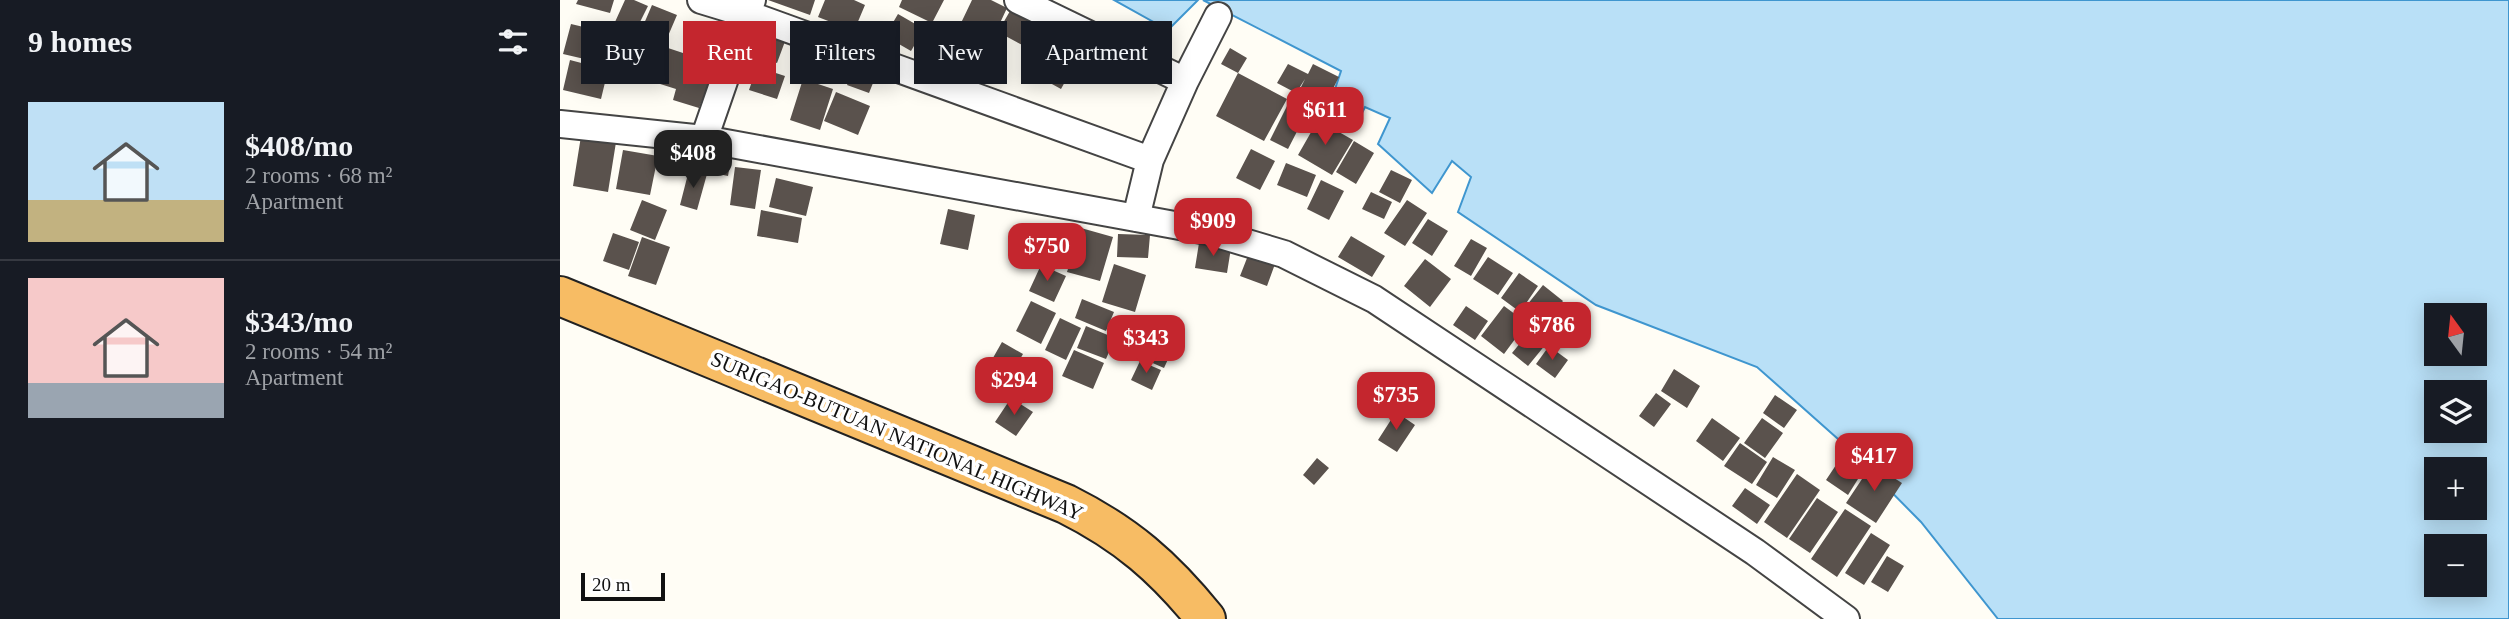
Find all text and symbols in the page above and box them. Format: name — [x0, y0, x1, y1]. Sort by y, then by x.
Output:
chip: Buy — [581, 21, 669, 84]
chip: Rent — [683, 21, 776, 84]
chip: Filters — [790, 21, 900, 84]
chip: New — [914, 21, 1007, 84]
chip: Apartment — [1021, 21, 1172, 84]
icon: filters — [494, 23, 532, 61]
text: 9 homes — [28, 25, 132, 58]
pin: $611 — [1284, 88, 1366, 147]
text: $611 — [1303, 97, 1347, 122]
text: $408/mo — [245, 129, 353, 162]
icon: home — [84, 130, 168, 214]
pin: $408 — [652, 130, 734, 190]
text: $408 — [670, 140, 716, 165]
text: 2 rooms · 68 m² — [245, 163, 392, 188]
text: Apartment — [245, 189, 343, 214]
pin: $909 — [1172, 198, 1254, 258]
text: $909 — [1190, 208, 1236, 233]
pin: $750 — [1006, 224, 1088, 283]
text: $750 — [1024, 233, 1070, 258]
pin: $786 — [1511, 302, 1593, 362]
north arrow — [2424, 303, 2487, 366]
map controls — [2424, 303, 2487, 597]
text: $343/mo — [245, 305, 353, 338]
icon: home — [84, 306, 168, 390]
text: $786 — [1529, 312, 1575, 337]
pin: $343 — [1105, 316, 1187, 375]
text: $343 — [1123, 325, 1169, 350]
text: 2 rooms · 54 m² — [245, 339, 392, 364]
street label: SURIGAO-BUTUAN NATIONAL HIGHWAY — [707, 346, 1087, 526]
pin: $294 — [973, 358, 1055, 417]
text: Apartment — [245, 365, 343, 390]
text: $294 — [991, 367, 1037, 392]
pin: $735 — [1355, 372, 1437, 432]
button: layers — [2424, 380, 2487, 443]
text: $735 — [1373, 382, 1419, 407]
pin: $417 — [1833, 434, 1915, 493]
text: $417 — [1851, 443, 1897, 468]
button: + — [2424, 457, 2487, 520]
button: − — [2424, 534, 2487, 597]
scale bar — [581, 570, 665, 602]
text: 20 m — [592, 574, 631, 595]

